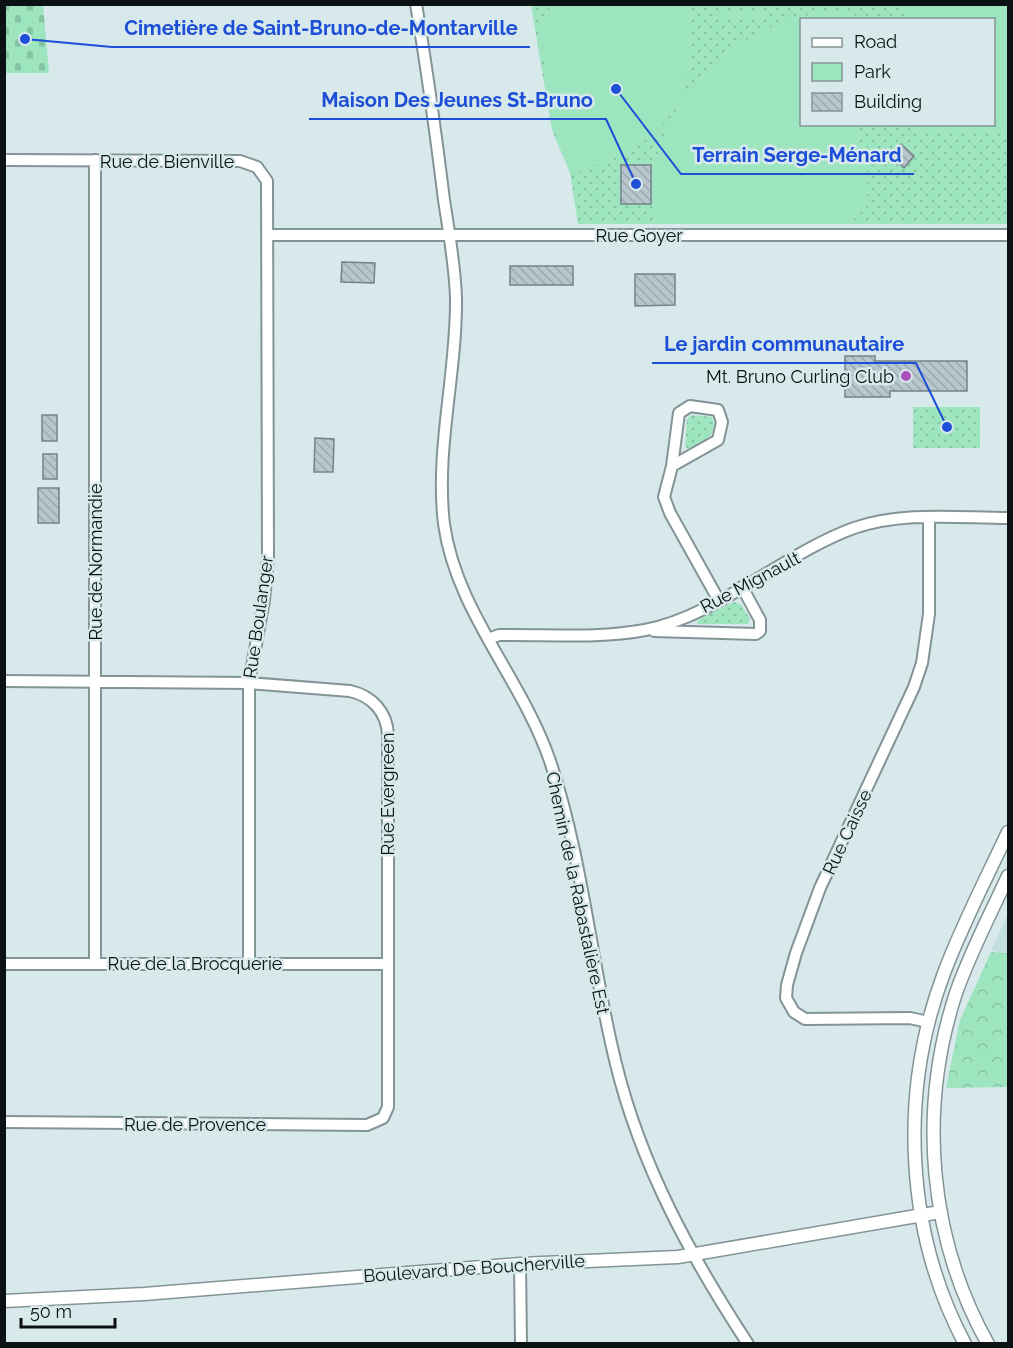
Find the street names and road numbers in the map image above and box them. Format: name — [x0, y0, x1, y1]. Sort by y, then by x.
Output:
street label: Rue de Bienville — [100, 151, 235, 172]
street label: Rue Goyer — [595, 225, 683, 246]
street label: Rue de Normandie — [85, 483, 106, 641]
street label: Rue Mignault — [696, 547, 804, 617]
street label: Rue Boulanger — [239, 553, 277, 680]
street label: Rue Evergreen — [377, 733, 398, 855]
street label: Chemin de la Rabastalière Est — [542, 770, 614, 1016]
street label: Rue Caisse — [818, 786, 876, 878]
street label: Rue de la Brocquerie — [108, 953, 283, 974]
street label: Rue de Provence — [124, 1114, 266, 1135]
street label: Boulevard De Boucherville — [362, 1250, 586, 1286]

